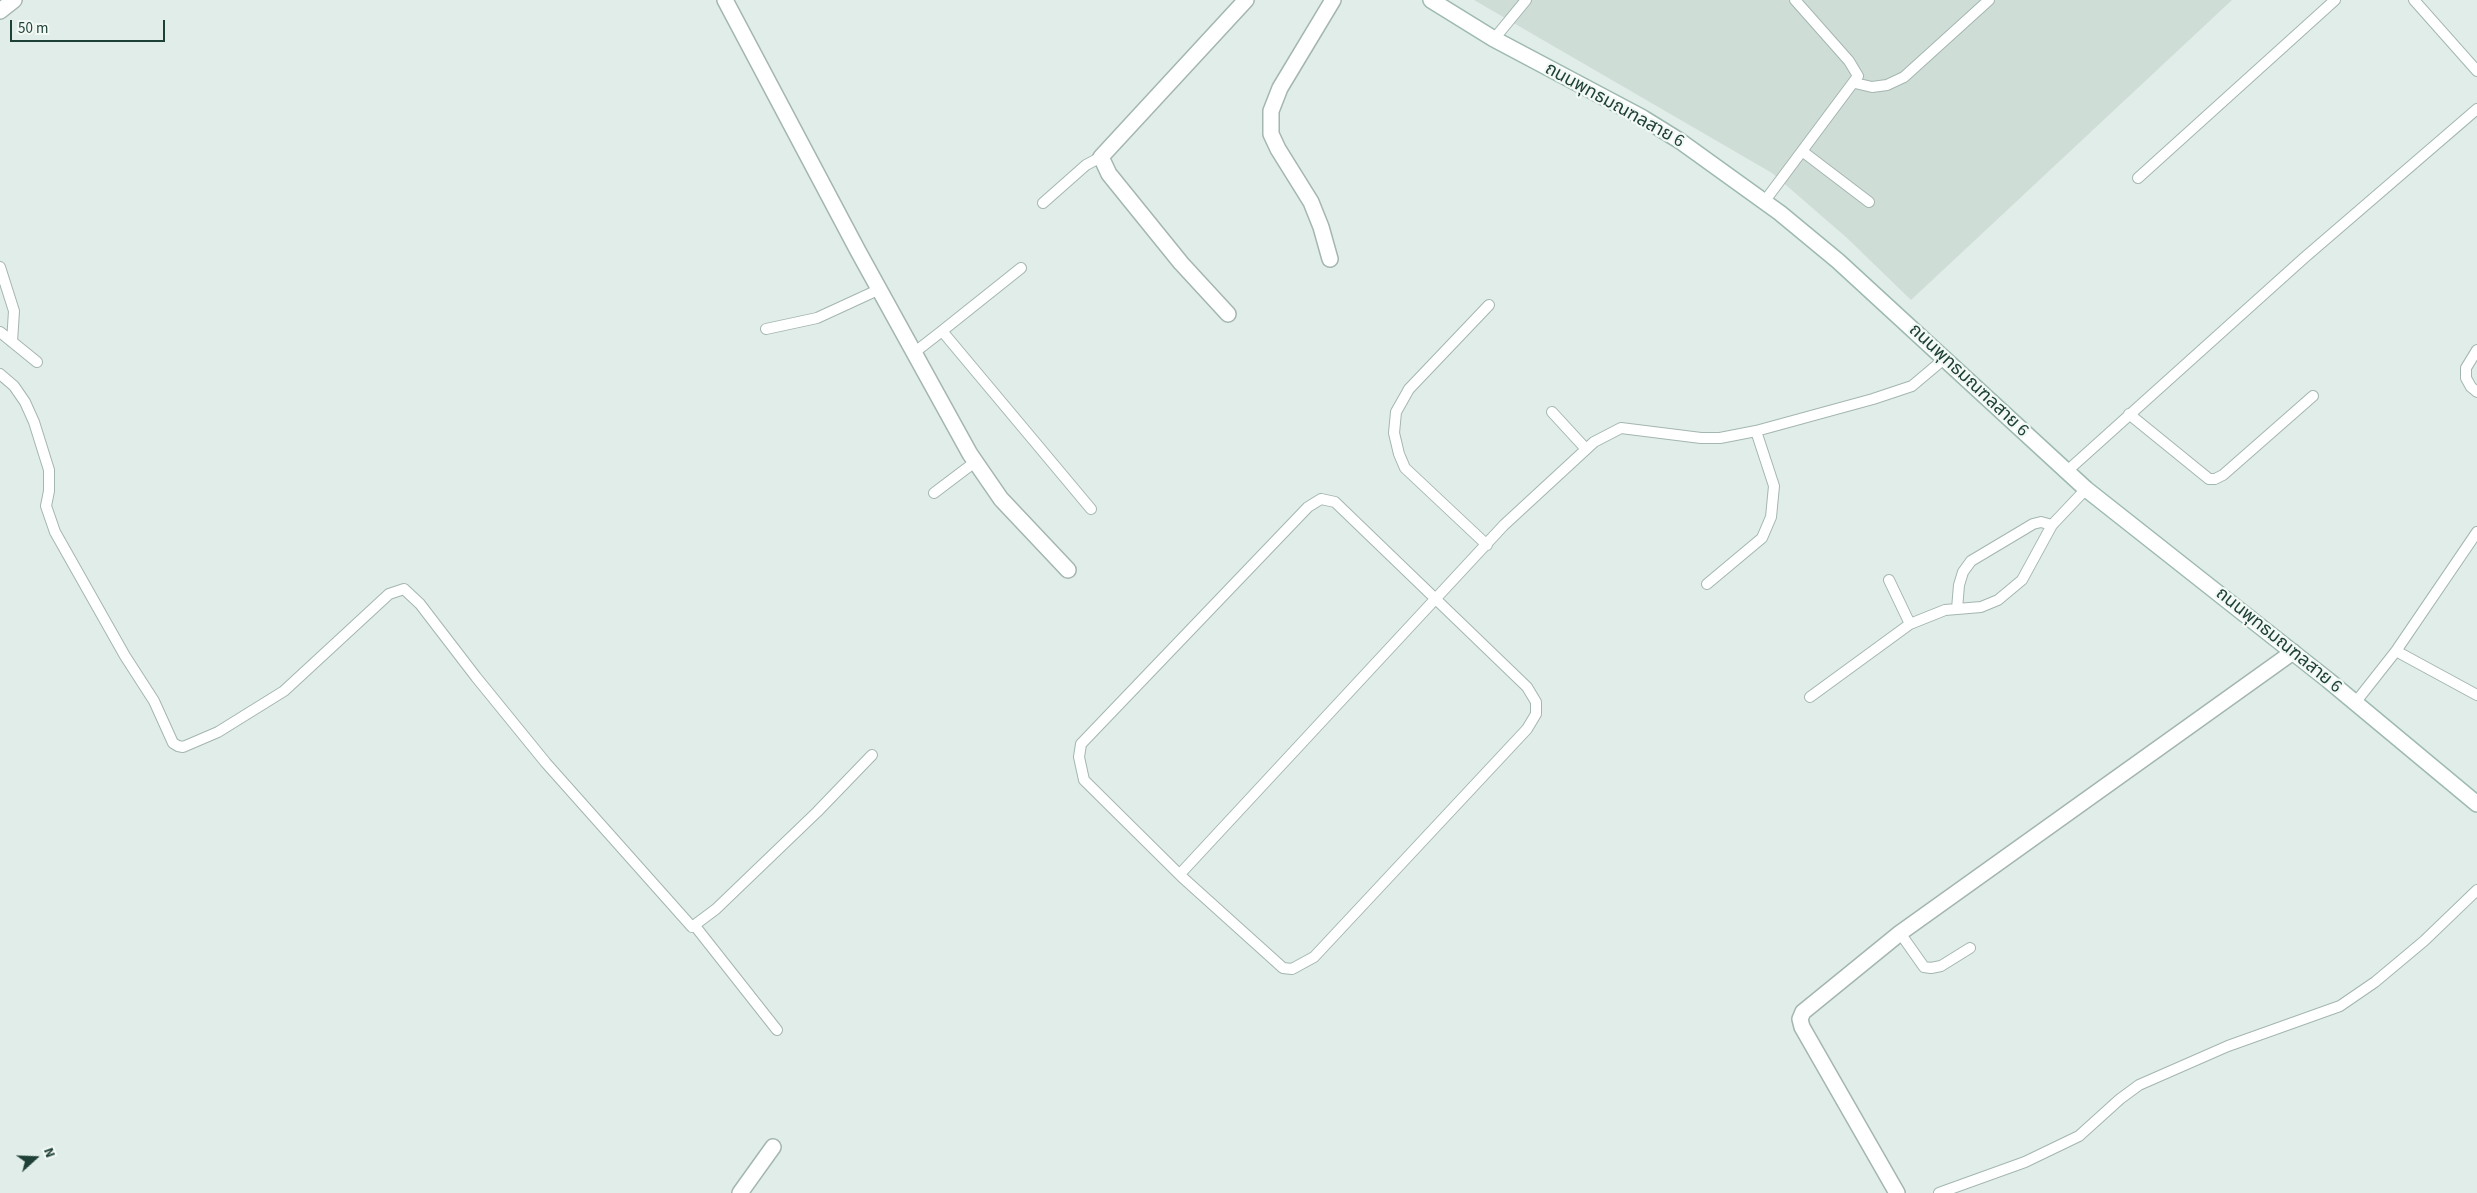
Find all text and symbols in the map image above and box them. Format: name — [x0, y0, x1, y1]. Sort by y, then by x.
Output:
scale bar — [12, 10, 168, 42]
text: 50 m — [18, 18, 48, 39]
street label: ถนนพุทธมณฑลสาย 6 — [1541, 59, 1687, 153]
street label: ถนนพุทธมณฑลสาย 6 — [1904, 320, 2032, 442]
street label: ถนนพุทธมณฑลสาย 6 — [2211, 584, 2345, 698]
north arrow — [10, 1133, 60, 1183]
text: N — [38, 1145, 60, 1161]

